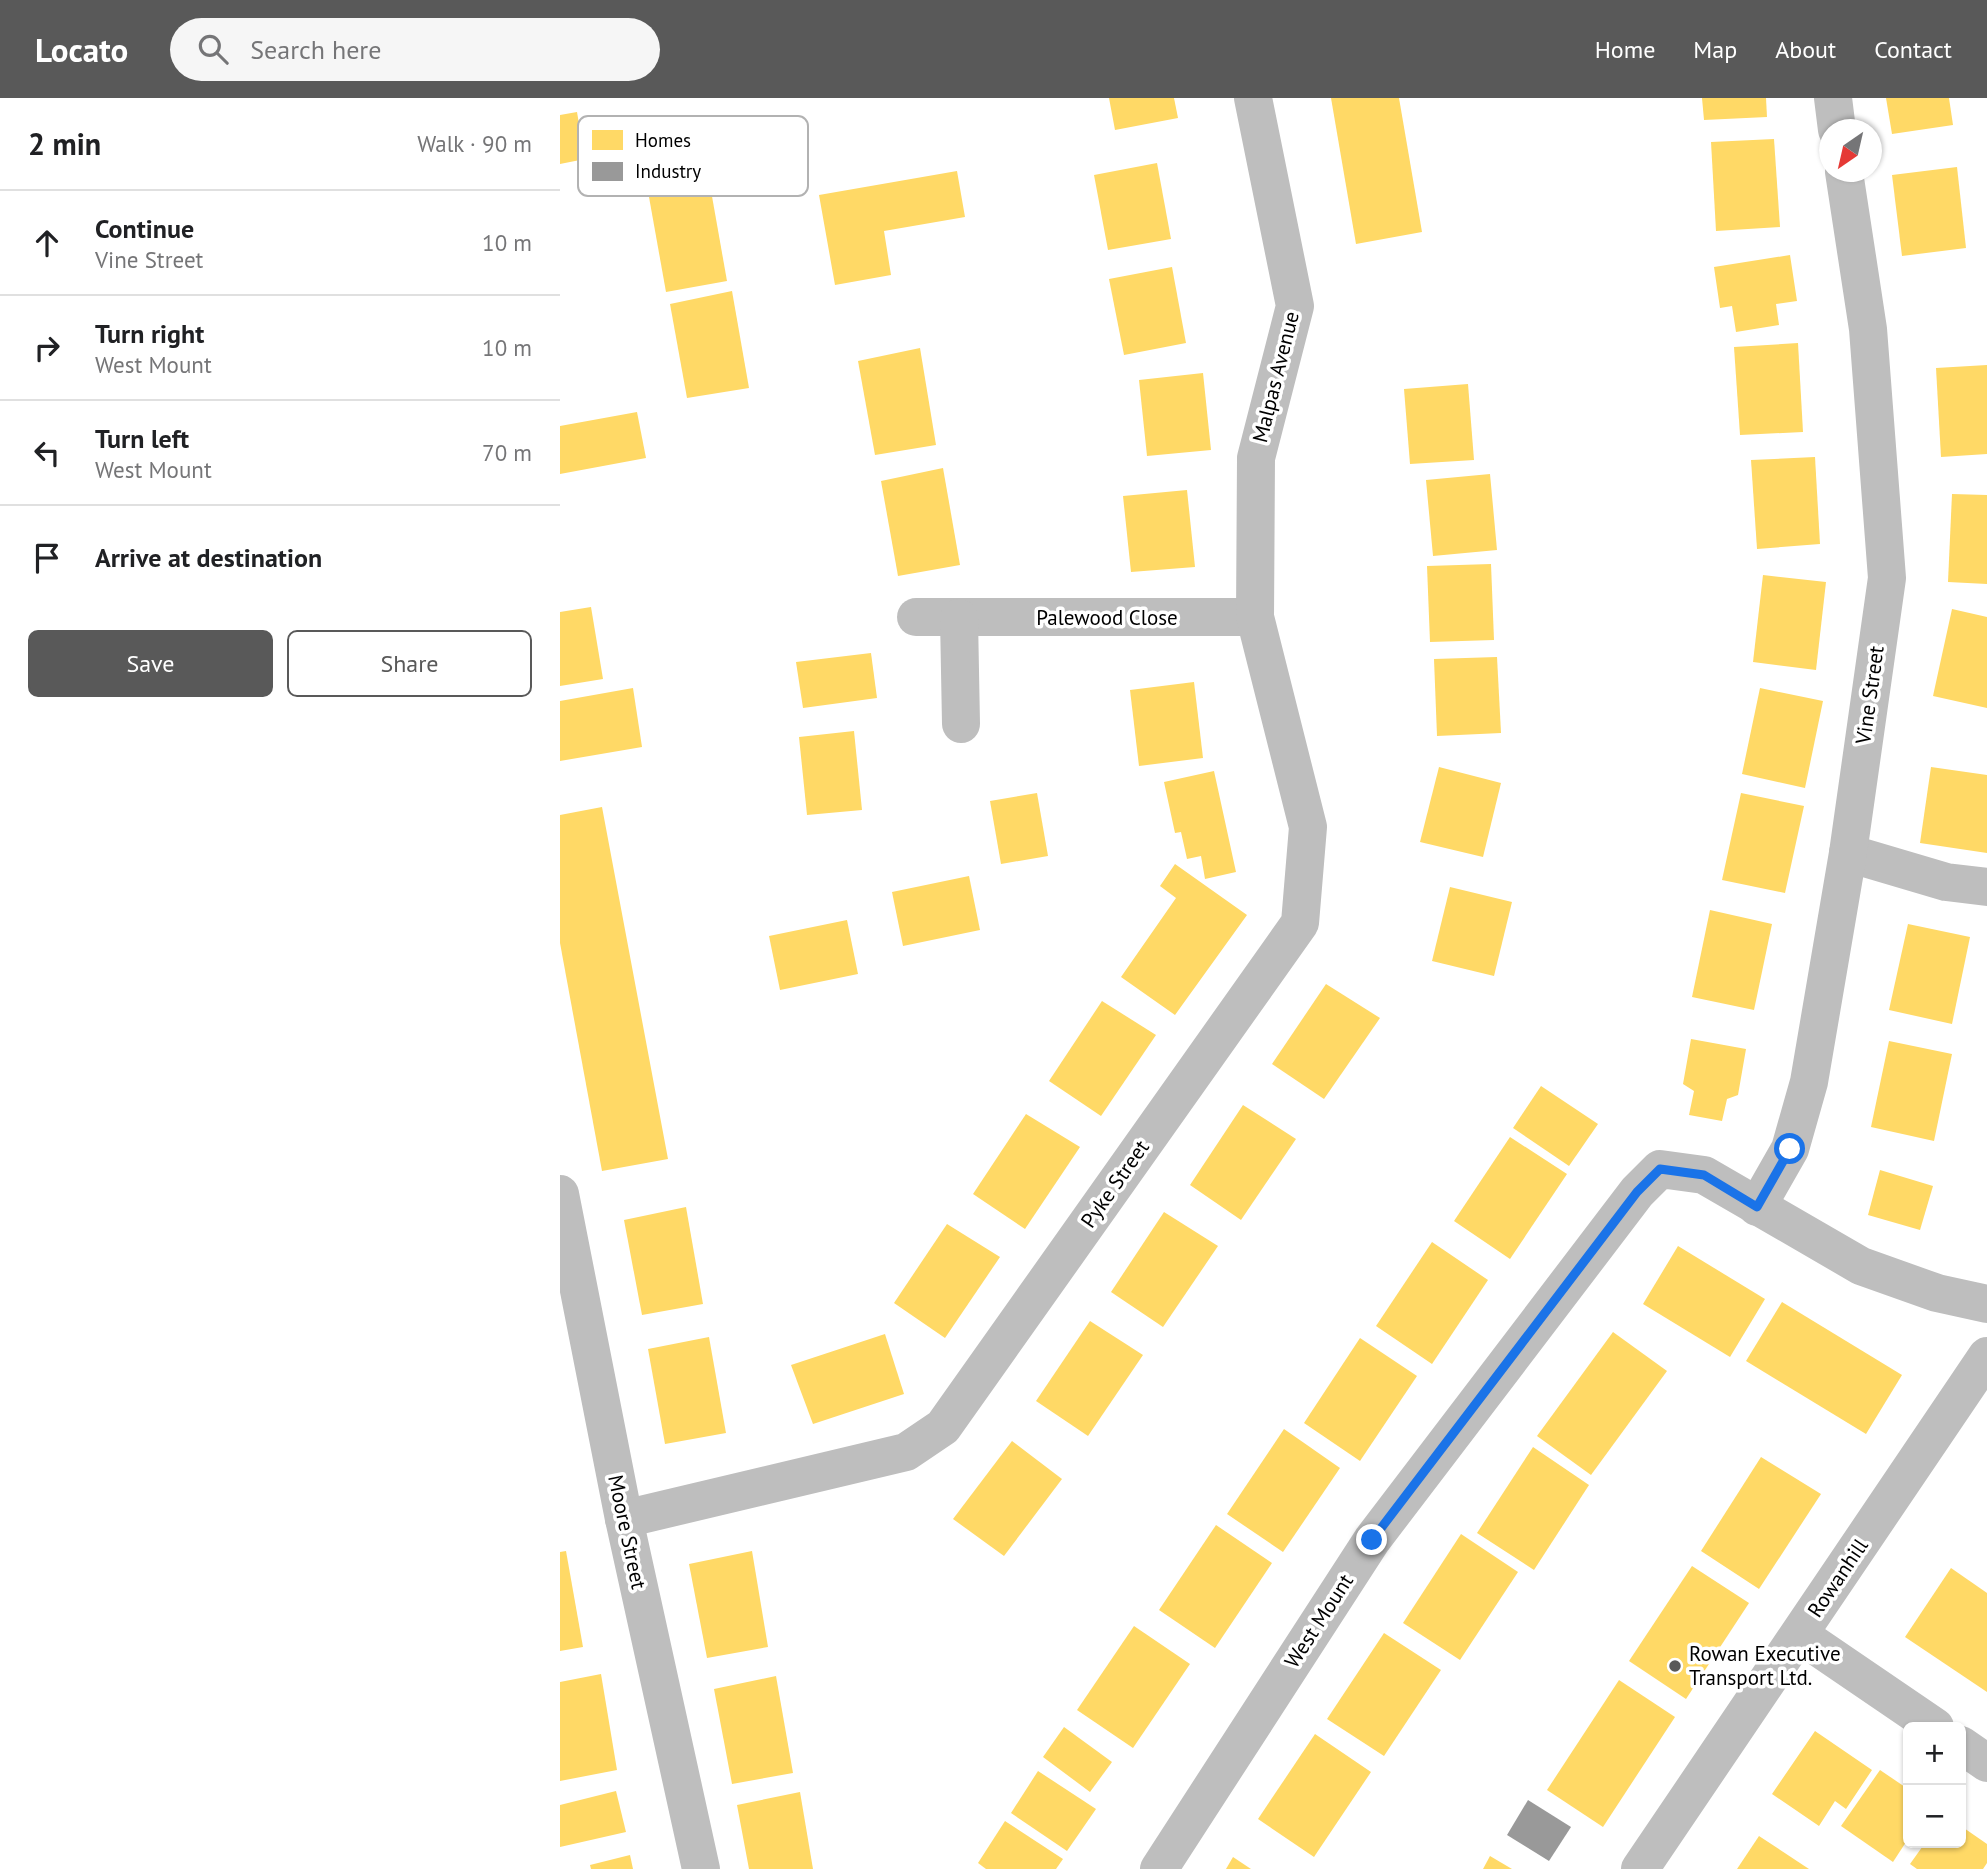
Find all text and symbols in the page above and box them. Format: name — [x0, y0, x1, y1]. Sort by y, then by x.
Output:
search box — [170, 18, 660, 81]
text: Locato — [35, 28, 128, 71]
icon: search — [194, 30, 232, 68]
text: Search here — [250, 33, 381, 66]
text: Home — [1595, 34, 1655, 65]
text: Map — [1693, 34, 1737, 65]
text: About — [1775, 34, 1836, 65]
text: Contact — [1874, 34, 1952, 65]
legend — [578, 116, 808, 196]
north arrow — [1819, 119, 1882, 182]
text: 2 min — [28, 124, 101, 163]
text: Homes — [635, 128, 691, 152]
text: Walk · 90 m — [417, 129, 532, 158]
text: Industry — [635, 159, 701, 183]
text: Continue — [95, 212, 194, 245]
icon: ahead — [28, 224, 66, 262]
text: 10 m — [482, 228, 532, 257]
text: Vine Street — [95, 245, 203, 274]
street label: Malpas Avenue — [1246, 308, 1305, 445]
text: Turn right — [95, 317, 204, 350]
icon: right — [28, 329, 66, 367]
text: 10 m — [482, 333, 532, 362]
text: West Mount — [95, 350, 212, 379]
text: Turn left — [95, 422, 189, 455]
icon: left — [28, 434, 66, 472]
text: 70 m — [482, 438, 532, 467]
text: West Mount — [95, 455, 212, 484]
icon: arrive — [28, 539, 66, 577]
text: Arrive at destination — [95, 541, 322, 574]
street label: Palewood Close — [1036, 604, 1178, 631]
button: Save — [28, 630, 273, 697]
button: Share — [287, 630, 532, 697]
street label: Vine Street — [1849, 644, 1890, 747]
route start — [1774, 1133, 1805, 1164]
street label: Pyke Street — [1074, 1135, 1155, 1233]
street label: Moore Street — [602, 1472, 653, 1592]
route end — [1356, 1524, 1387, 1555]
street label: Rowanhill — [1801, 1533, 1874, 1622]
street label: West Mount — [1278, 1569, 1359, 1673]
place label: Rowan Executive Transport Ltd. — [1689, 1640, 1841, 1691]
marker: Rowan Executive Transport Ltd. — [1667, 1658, 1683, 1674]
map controls — [1903, 1722, 1966, 1848]
button: + — [1903, 1722, 1966, 1785]
button: − — [1903, 1785, 1966, 1848]

